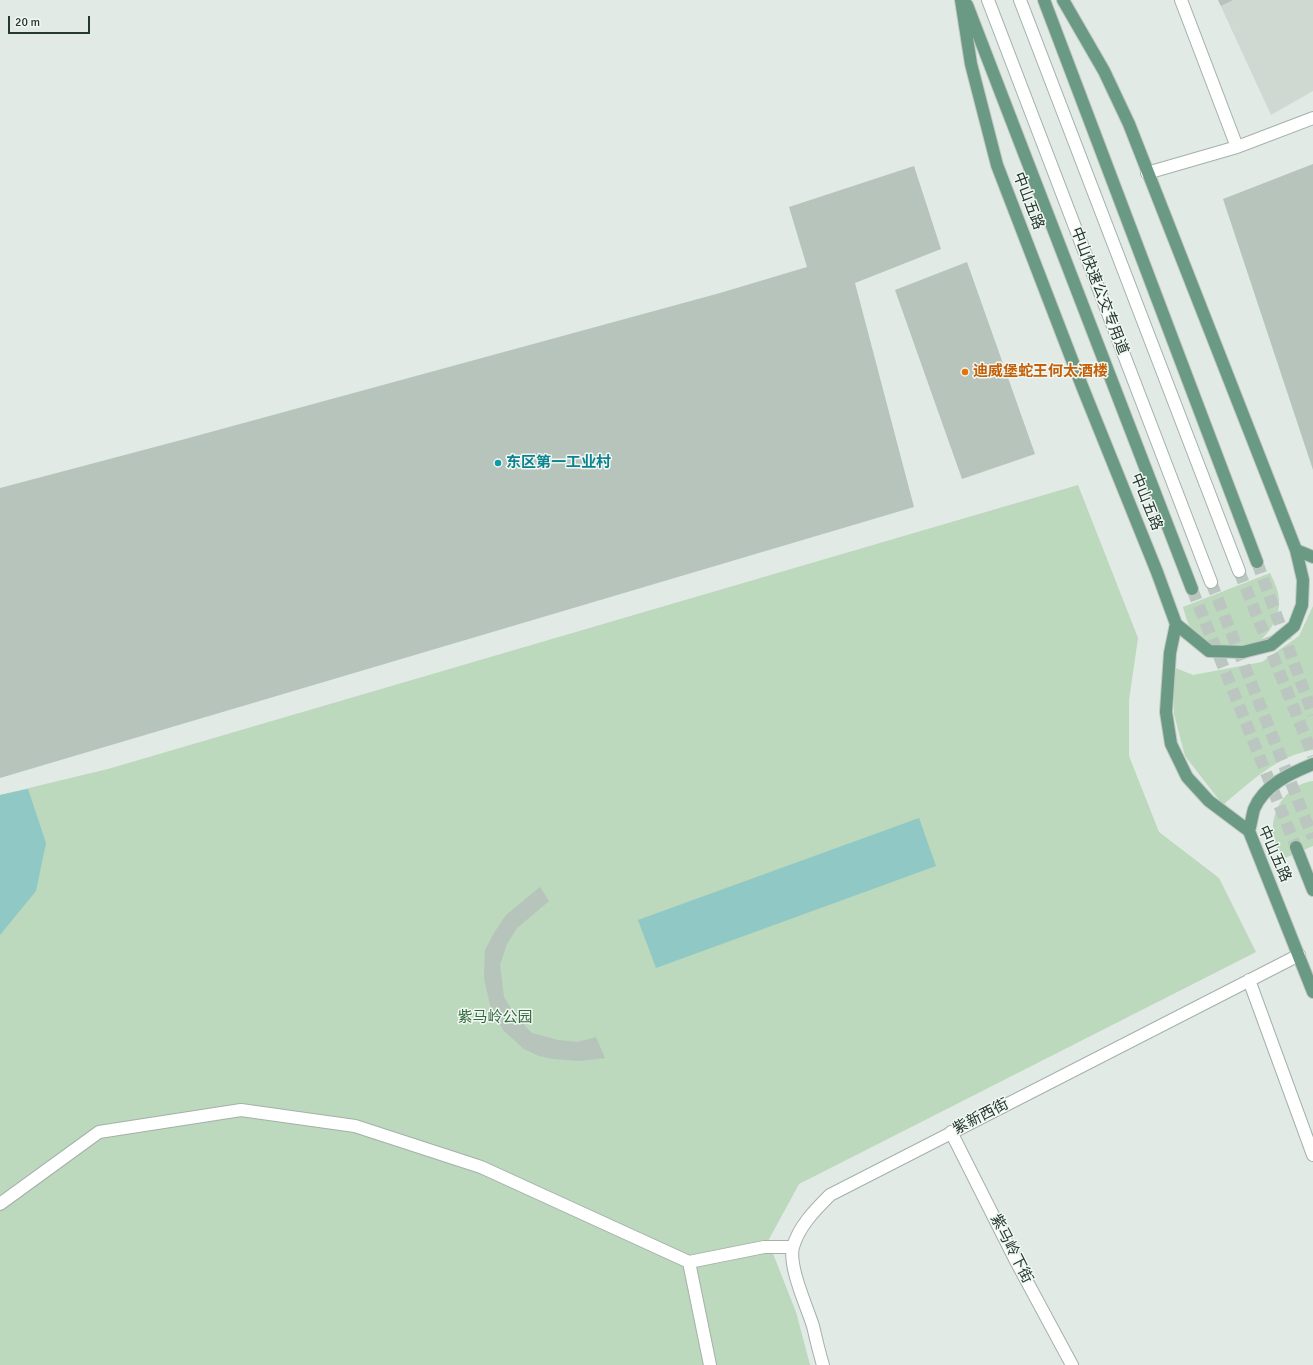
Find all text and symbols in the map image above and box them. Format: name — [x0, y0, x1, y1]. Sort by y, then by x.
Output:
scale bar — [10, 8, 92, 34]
text: 20 m — [15, 15, 40, 30]
street label: 中山五路 — [1009, 170, 1047, 232]
street label: 中山快速公交专用道 — [1066, 225, 1132, 357]
place label: 迪威堡蛇王何太酒楼 — [973, 363, 1108, 381]
marker: 迪威堡蛇王何太酒楼 — [960, 367, 970, 377]
place label: 东区第一工业村 — [506, 454, 611, 472]
marker: 东区第一工业村 — [493, 458, 503, 468]
street label: 中山五路 — [1126, 471, 1166, 533]
street label: 中山五路 — [1254, 823, 1294, 885]
park label: 紫马岭公园 — [458, 1009, 532, 1027]
street label: 紫新西街 — [950, 1095, 1012, 1139]
street label: 紫马岭下街 — [986, 1212, 1036, 1286]

